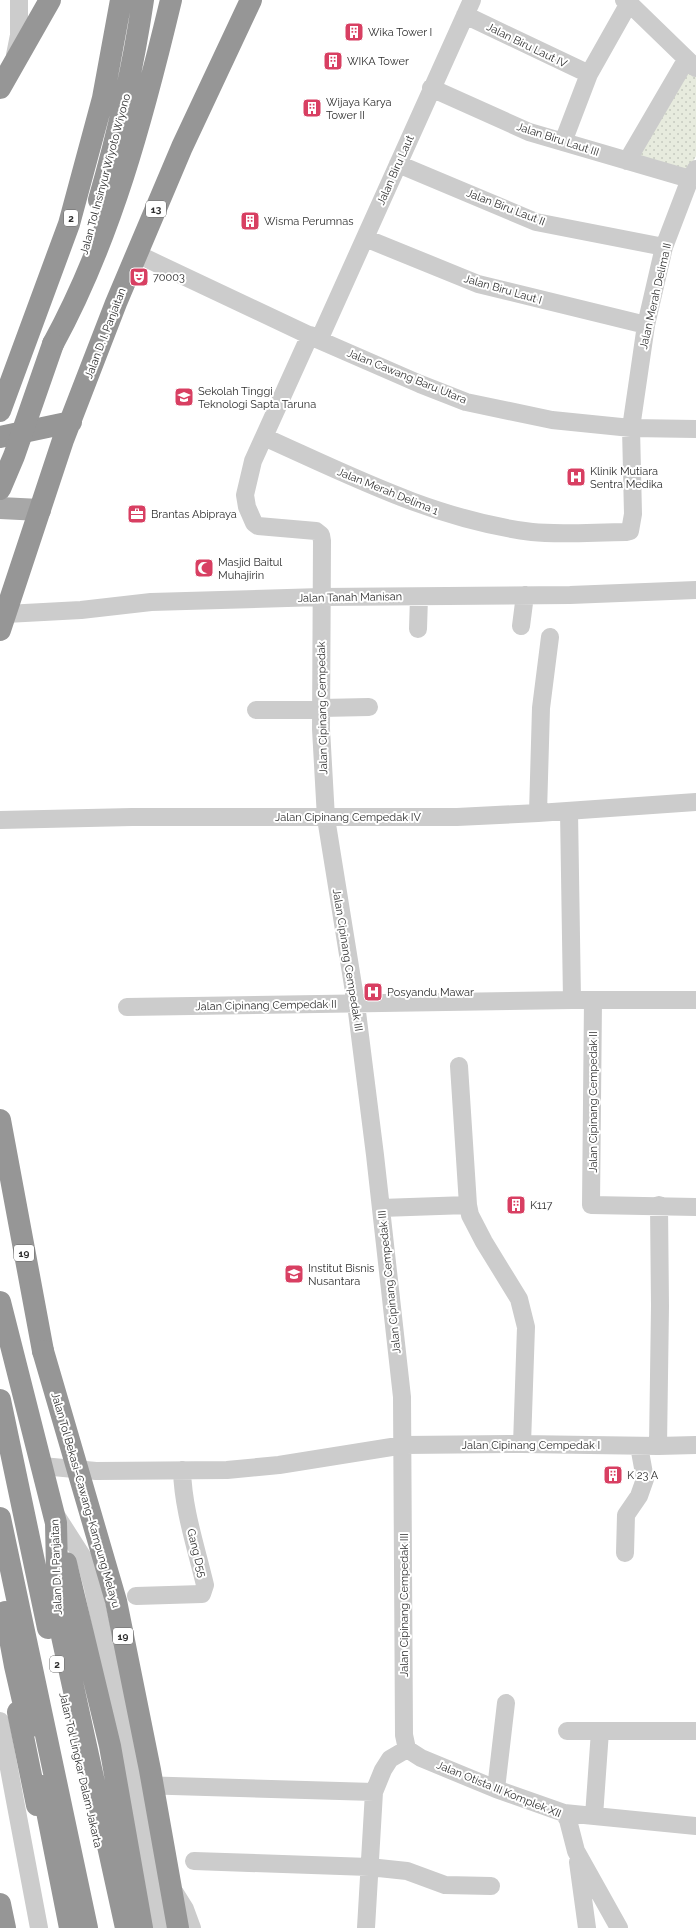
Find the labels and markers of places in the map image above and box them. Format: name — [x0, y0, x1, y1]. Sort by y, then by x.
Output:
building icon: Wika Tower I — [343, 21, 365, 43]
place label: Wika Tower I — [368, 26, 432, 39]
building icon: WIKA Tower — [322, 50, 344, 72]
place label: WIKA Tower — [347, 55, 409, 68]
place label: Wijaya Karya Tower II — [326, 96, 392, 122]
building icon: Wijaya Karya Tower II — [301, 97, 323, 119]
building icon: Wisma Perumnas — [239, 210, 261, 232]
place label: Wisma Perumnas — [264, 215, 354, 228]
theatre icon: 70003 — [128, 266, 150, 288]
place label: 70003 — [153, 271, 185, 284]
place label: Sekolah Tinggi Teknologi Sapta Taruna — [198, 385, 316, 411]
school or university icon: Sekolah Tinggi Teknologi Sapta Taruna — [173, 386, 195, 408]
place label: Klinik Mutiara Sentra Medika — [590, 465, 663, 491]
hospital icon: Klinik Mutiara Sentra Medika — [565, 466, 587, 488]
office icon: Brantas Abipraya — [126, 503, 148, 525]
place label: Brantas Abipraya — [151, 508, 237, 521]
place label: Masjid Baitul Muhajirin — [218, 556, 282, 582]
mosque icon: Masjid Baitul Muhajirin — [193, 557, 215, 579]
hospital icon: Posyandu Mawar — [362, 981, 384, 1003]
place label: Posyandu Mawar — [387, 986, 474, 999]
building icon: K117 — [505, 1194, 527, 1216]
place label: K117 — [530, 1199, 552, 1212]
place label: Institut Bisnis Nusantara — [308, 1262, 374, 1288]
school or university icon: Institut Bisnis Nusantara — [283, 1263, 305, 1285]
building icon: K 23 A — [602, 1464, 624, 1486]
place label: K 23 A — [627, 1469, 659, 1482]

